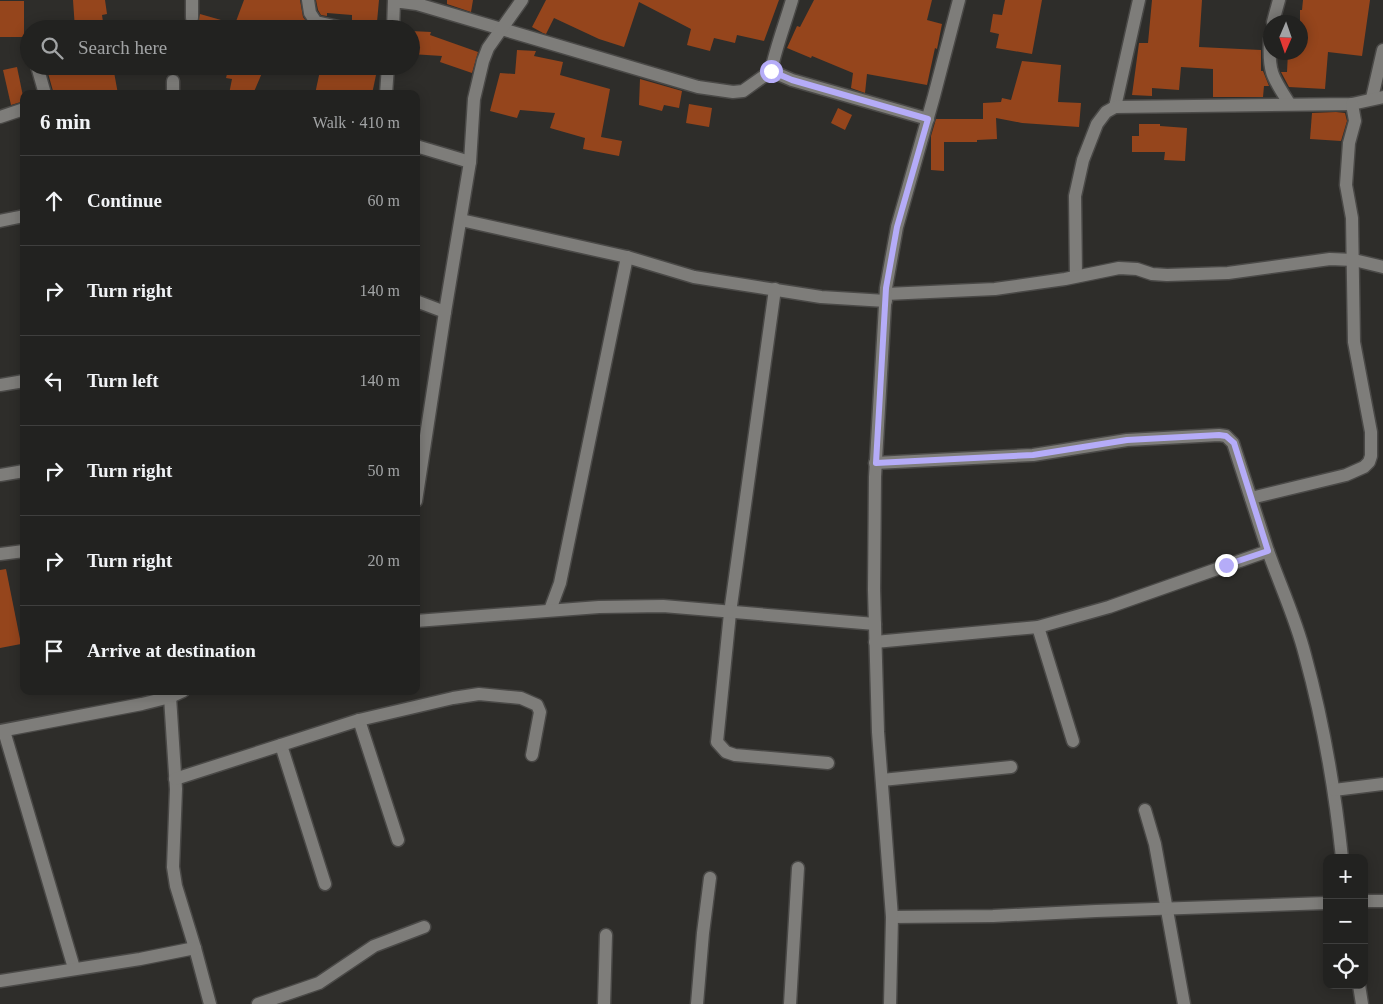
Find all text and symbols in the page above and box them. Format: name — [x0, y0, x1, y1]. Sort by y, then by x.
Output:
north arrow — [1263, 15, 1308, 60]
search box — [20, 20, 420, 75]
icon: search — [38, 34, 66, 62]
text: Search here — [78, 37, 167, 58]
route start — [760, 60, 783, 83]
text: 6 min — [40, 110, 91, 134]
text: Walk · 410 m — [313, 114, 400, 131]
icon: ahead — [40, 187, 68, 215]
text: Continue — [87, 190, 162, 211]
text: 60 m — [368, 192, 400, 209]
icon: right — [40, 277, 68, 305]
text: Turn right — [87, 280, 172, 301]
text: 140 m — [360, 282, 400, 299]
icon: left — [40, 367, 68, 395]
text: Turn left — [87, 370, 159, 391]
text: 140 m — [360, 372, 400, 389]
icon: right — [40, 457, 68, 485]
text: Turn right — [87, 460, 172, 481]
text: 50 m — [368, 462, 400, 479]
icon: right — [40, 547, 68, 575]
text: Turn right — [87, 550, 172, 571]
text: 20 m — [368, 552, 400, 569]
route end — [1215, 554, 1238, 577]
icon: arrive — [40, 637, 68, 665]
text: Arrive at destination — [87, 640, 256, 661]
map controls — [1323, 854, 1368, 989]
button: + — [1323, 854, 1368, 899]
button: − — [1323, 899, 1368, 944]
button: locate — [1323, 944, 1368, 989]

